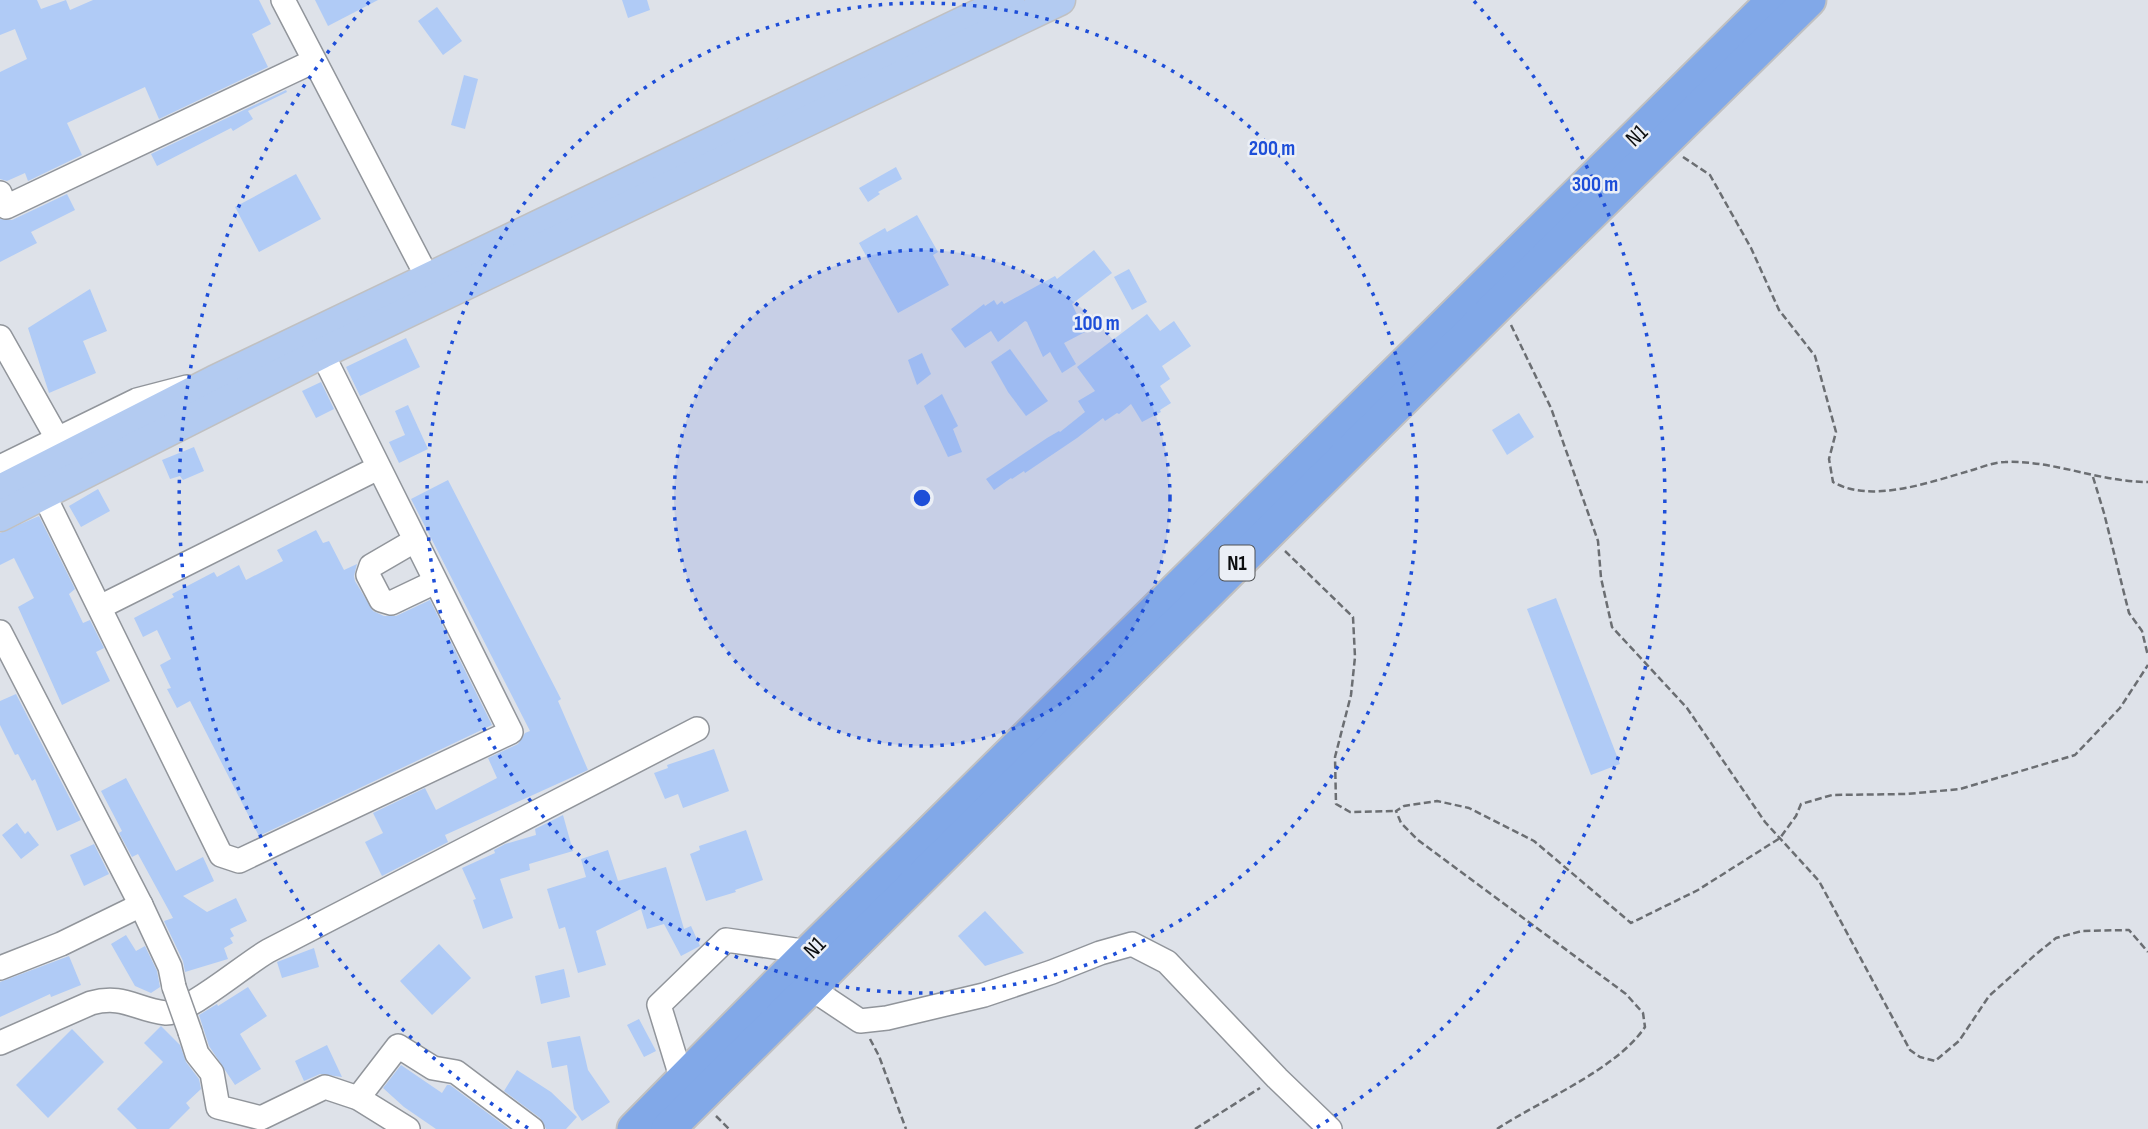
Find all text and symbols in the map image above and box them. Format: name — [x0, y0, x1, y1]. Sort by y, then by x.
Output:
street label: N1 — [1620, 119, 1654, 153]
text: 200 m — [1249, 136, 1295, 161]
text: 300 m — [1572, 172, 1618, 197]
text: 100 m — [1074, 311, 1120, 336]
centre of rings — [910, 486, 934, 510]
road number: N1 — [1220, 546, 1254, 580]
street label: N1 — [798, 931, 832, 965]

